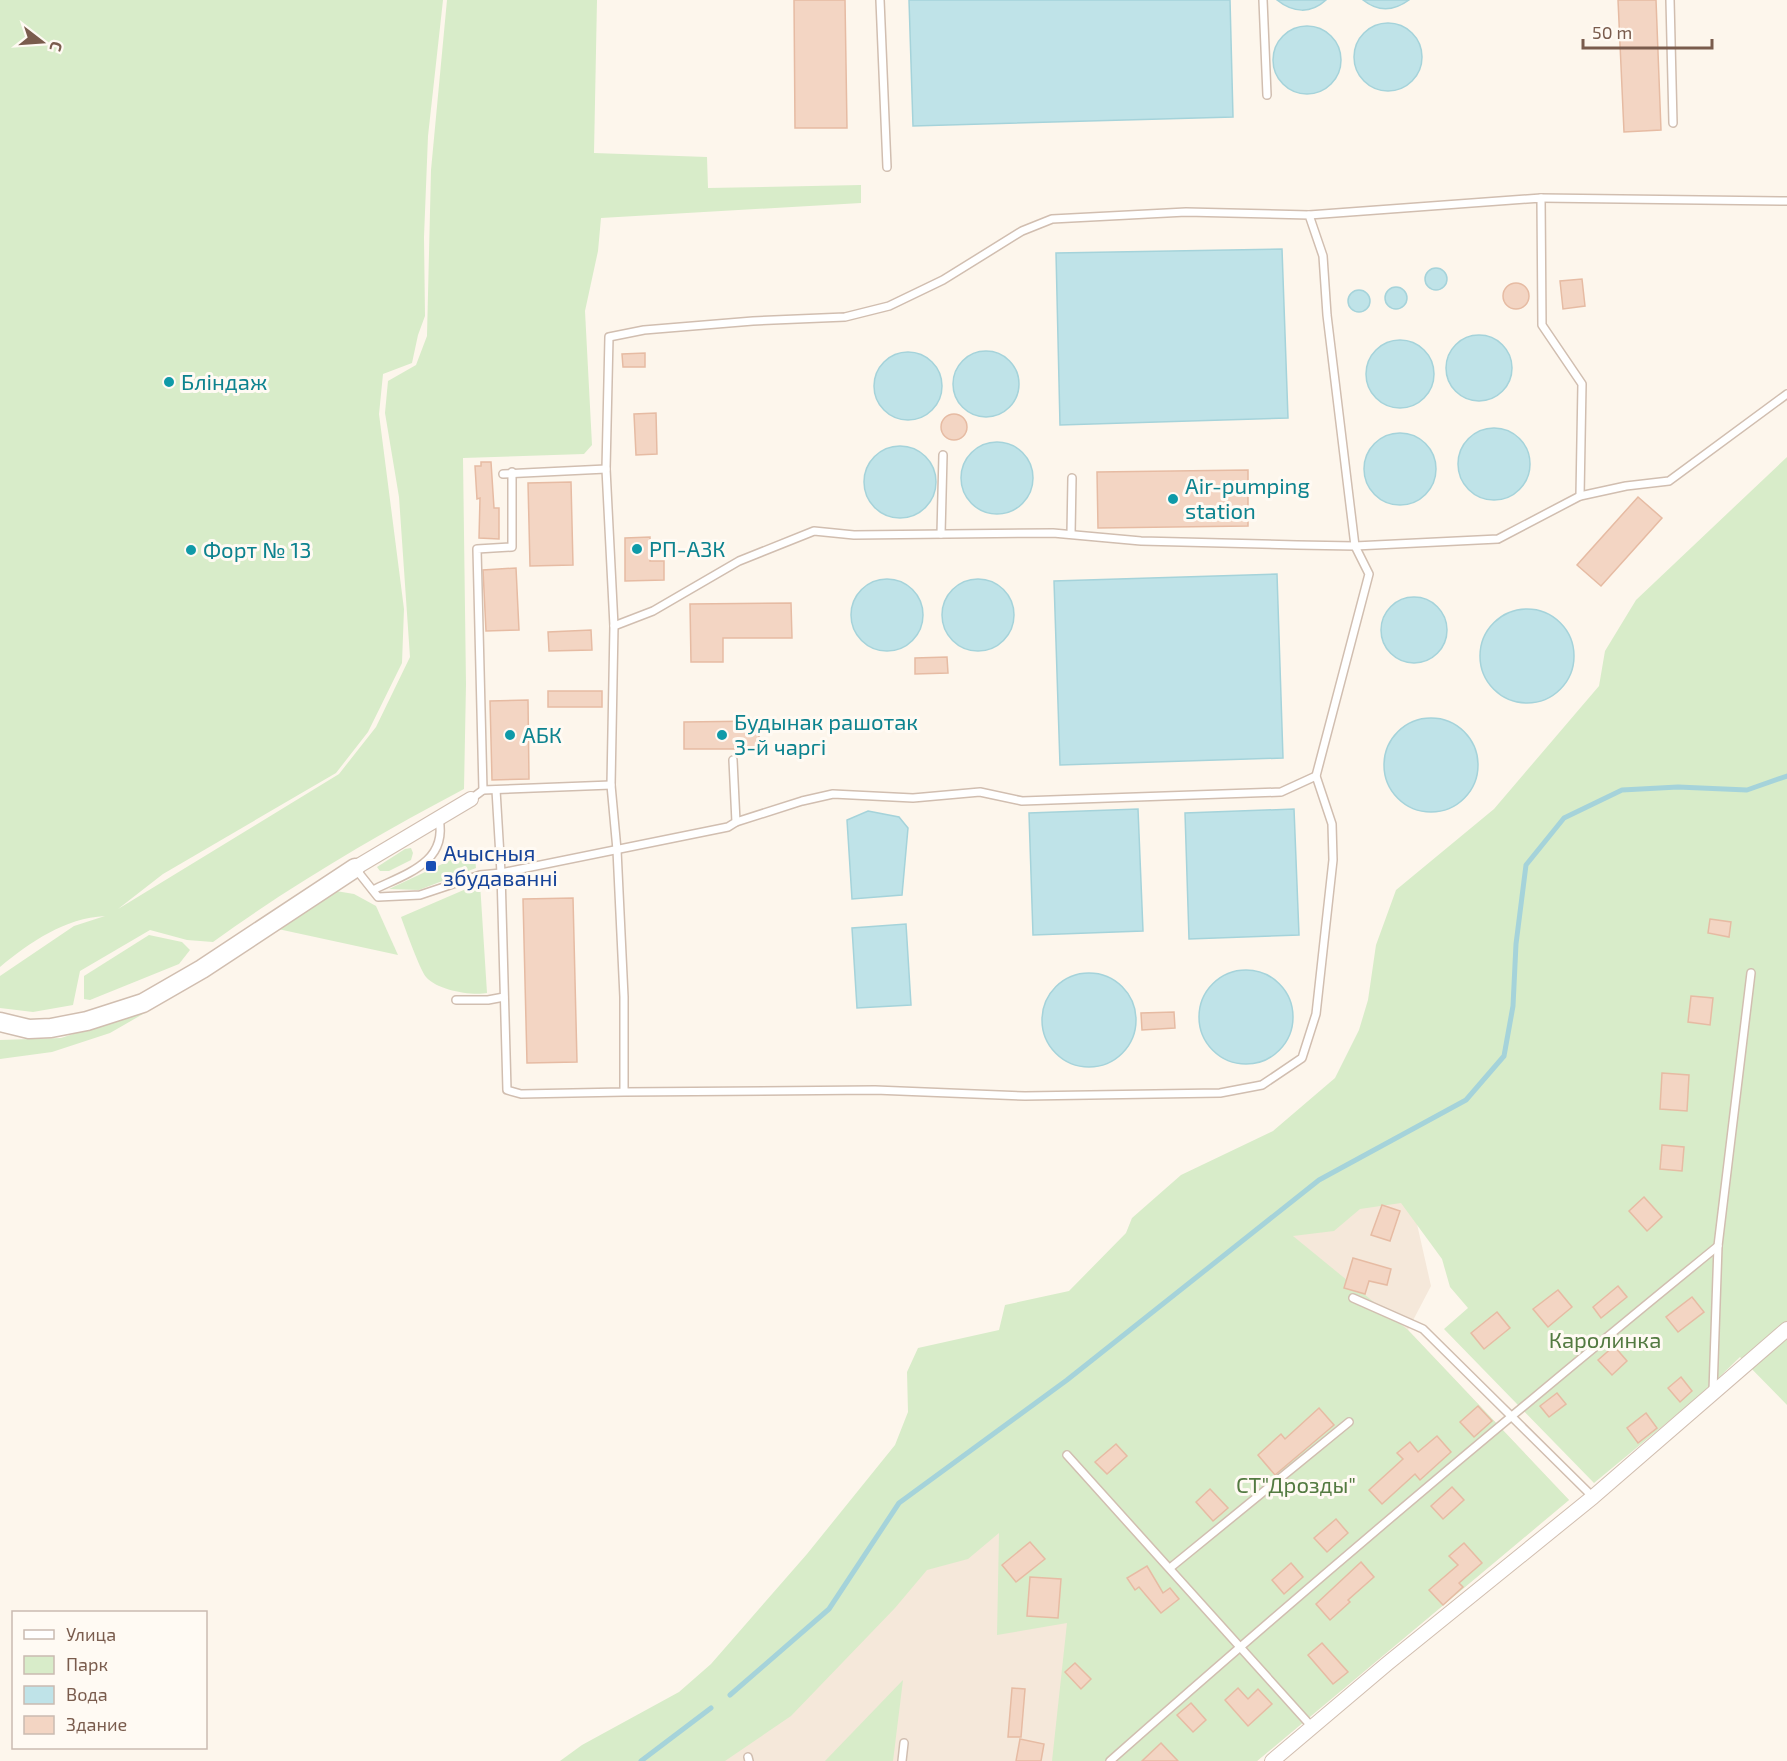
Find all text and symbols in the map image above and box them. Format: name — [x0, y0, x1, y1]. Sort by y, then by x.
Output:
north arrow — [12, 12, 72, 72]
scale bar — [1583, 12, 1712, 50]
text: 50 m — [1592, 21, 1632, 43]
text: С — [46, 39, 67, 54]
place label: Бліндаж — [181, 368, 267, 394]
marker: Бліндаж — [162, 375, 176, 389]
place label: Air-pumping station — [1185, 472, 1310, 523]
marker: Air-pumping station — [1166, 492, 1180, 506]
place label: РП-АЗК — [649, 535, 726, 561]
place label: Форт № 13 — [203, 536, 312, 562]
marker: РП-АЗК — [630, 542, 644, 556]
marker: Форт № 13 — [184, 543, 198, 557]
place label: Будынак рашотак 3-й чаргі — [734, 708, 918, 759]
place label: АБК — [522, 721, 562, 747]
marker: АБК — [503, 728, 517, 742]
marker: Будынак рашотак 3-й чаргі — [715, 728, 729, 742]
place label: Ачысныя збудаванні — [443, 839, 558, 891]
marker: Ачысныя збудаванні — [424, 859, 438, 873]
park label: Каролинка — [1549, 1326, 1661, 1352]
park label: СТ"Дрозды" — [1236, 1471, 1356, 1497]
legend — [12, 1611, 207, 1749]
text: Улица — [66, 1623, 116, 1645]
text: Парк — [66, 1653, 108, 1675]
text: Вода — [66, 1683, 108, 1705]
text: Здание — [66, 1713, 127, 1735]

